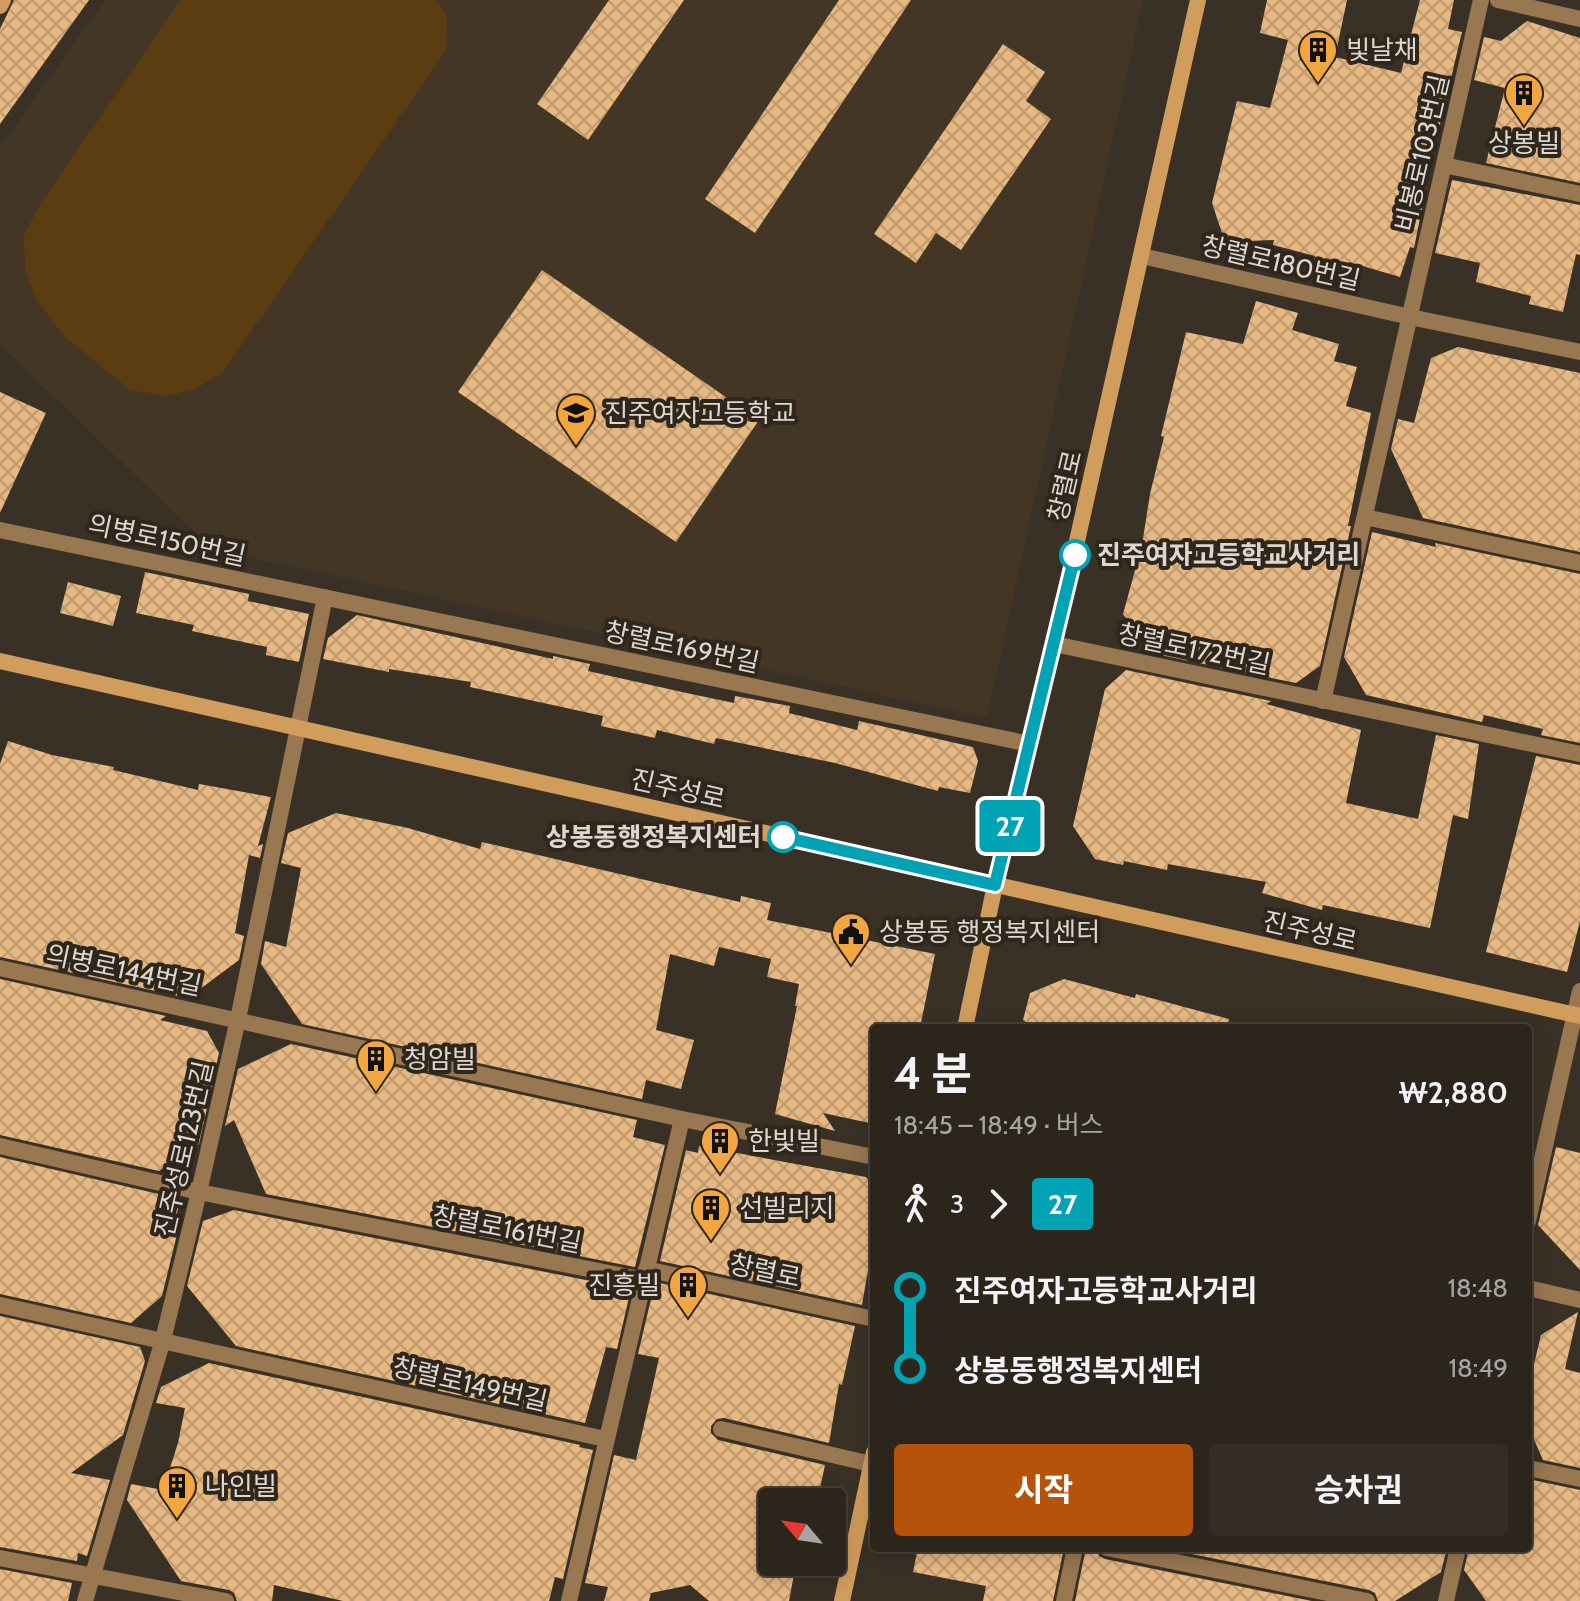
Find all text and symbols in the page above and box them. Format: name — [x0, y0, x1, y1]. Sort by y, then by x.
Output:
building icon: 빛날채 — [1297, 29, 1339, 84]
place label: 빛날채 — [1346, 34, 1418, 66]
street label: 비봉로103번길 — [1388, 71, 1456, 235]
building icon: 상봉빌 — [1503, 72, 1545, 127]
place label: 상봉빌 — [1488, 127, 1560, 159]
street label: 창렬로180번길 — [1198, 229, 1364, 297]
school or university icon: 진주여자고등학교 — [555, 392, 597, 447]
place label: 진주여자고등학교 — [604, 397, 795, 429]
street label: 창렬로 — [1041, 447, 1089, 525]
street label: 의병로150번길 — [85, 508, 249, 572]
place label: 진주여자고등학교사거리 — [1097, 539, 1360, 571]
marker: 진주여자고등학교사거리 — [1060, 540, 1090, 570]
street label: 창렬로169번길 — [602, 615, 762, 679]
street label: 창렬로172번길 — [1115, 617, 1273, 681]
street label: 진주성로 — [628, 763, 728, 815]
line badge: 27 — [974, 800, 1046, 852]
text: 27 — [995, 809, 1025, 843]
place label: 상봉동행정복지센터 — [546, 821, 761, 853]
marker: 상봉동행정복지센터 — [768, 822, 798, 852]
street label: 진주성로 — [1260, 905, 1360, 957]
public building icon: 상봉동 행정복지센터 — [830, 911, 872, 966]
place label: 상봉동 행정복지센터 — [879, 916, 1100, 948]
street label: 의병로144번길 — [43, 938, 205, 1002]
building icon: 청암빌 — [355, 1038, 397, 1093]
place label: 청암빌 — [404, 1043, 476, 1075]
text: 4 분 — [894, 1047, 972, 1100]
street label: 진주성로123번길 — [148, 1058, 220, 1240]
text: ₩2,880 — [1399, 1074, 1508, 1111]
text: 18:45 – 18:49 · 버스 — [894, 1109, 1104, 1141]
building icon: 한빛빌 — [699, 1120, 741, 1175]
place label: 한빛빌 — [748, 1125, 820, 1157]
icon: walk — [894, 1182, 938, 1226]
icon: forward — [976, 1182, 1020, 1226]
building icon: 선빌리지 — [690, 1187, 732, 1242]
text: 27 — [1048, 1187, 1077, 1221]
text: 3 — [950, 1188, 964, 1220]
place label: 선빌리지 — [739, 1192, 835, 1224]
street label: 창렬로161번길 — [430, 1199, 584, 1259]
street label: 창렬로 — [727, 1248, 803, 1294]
building icon: 진흥빌 — [667, 1264, 709, 1319]
place label: 진흥빌 — [588, 1269, 660, 1301]
text: 진주여자고등학교사거리 — [954, 1272, 1258, 1309]
text: 18:48 — [1448, 1272, 1508, 1304]
street label: 창렬로149번길 — [389, 1351, 551, 1417]
text: 상봉동행정복지센터 — [954, 1352, 1202, 1389]
text: 18:49 — [1449, 1352, 1508, 1384]
button: 시작 — [894, 1444, 1193, 1536]
button: 승차권 — [1209, 1444, 1508, 1536]
building icon: 나인빌 — [156, 1465, 198, 1520]
place label: 나인빌 — [205, 1470, 277, 1502]
north arrow — [758, 1488, 846, 1576]
map controls — [758, 1488, 846, 1576]

